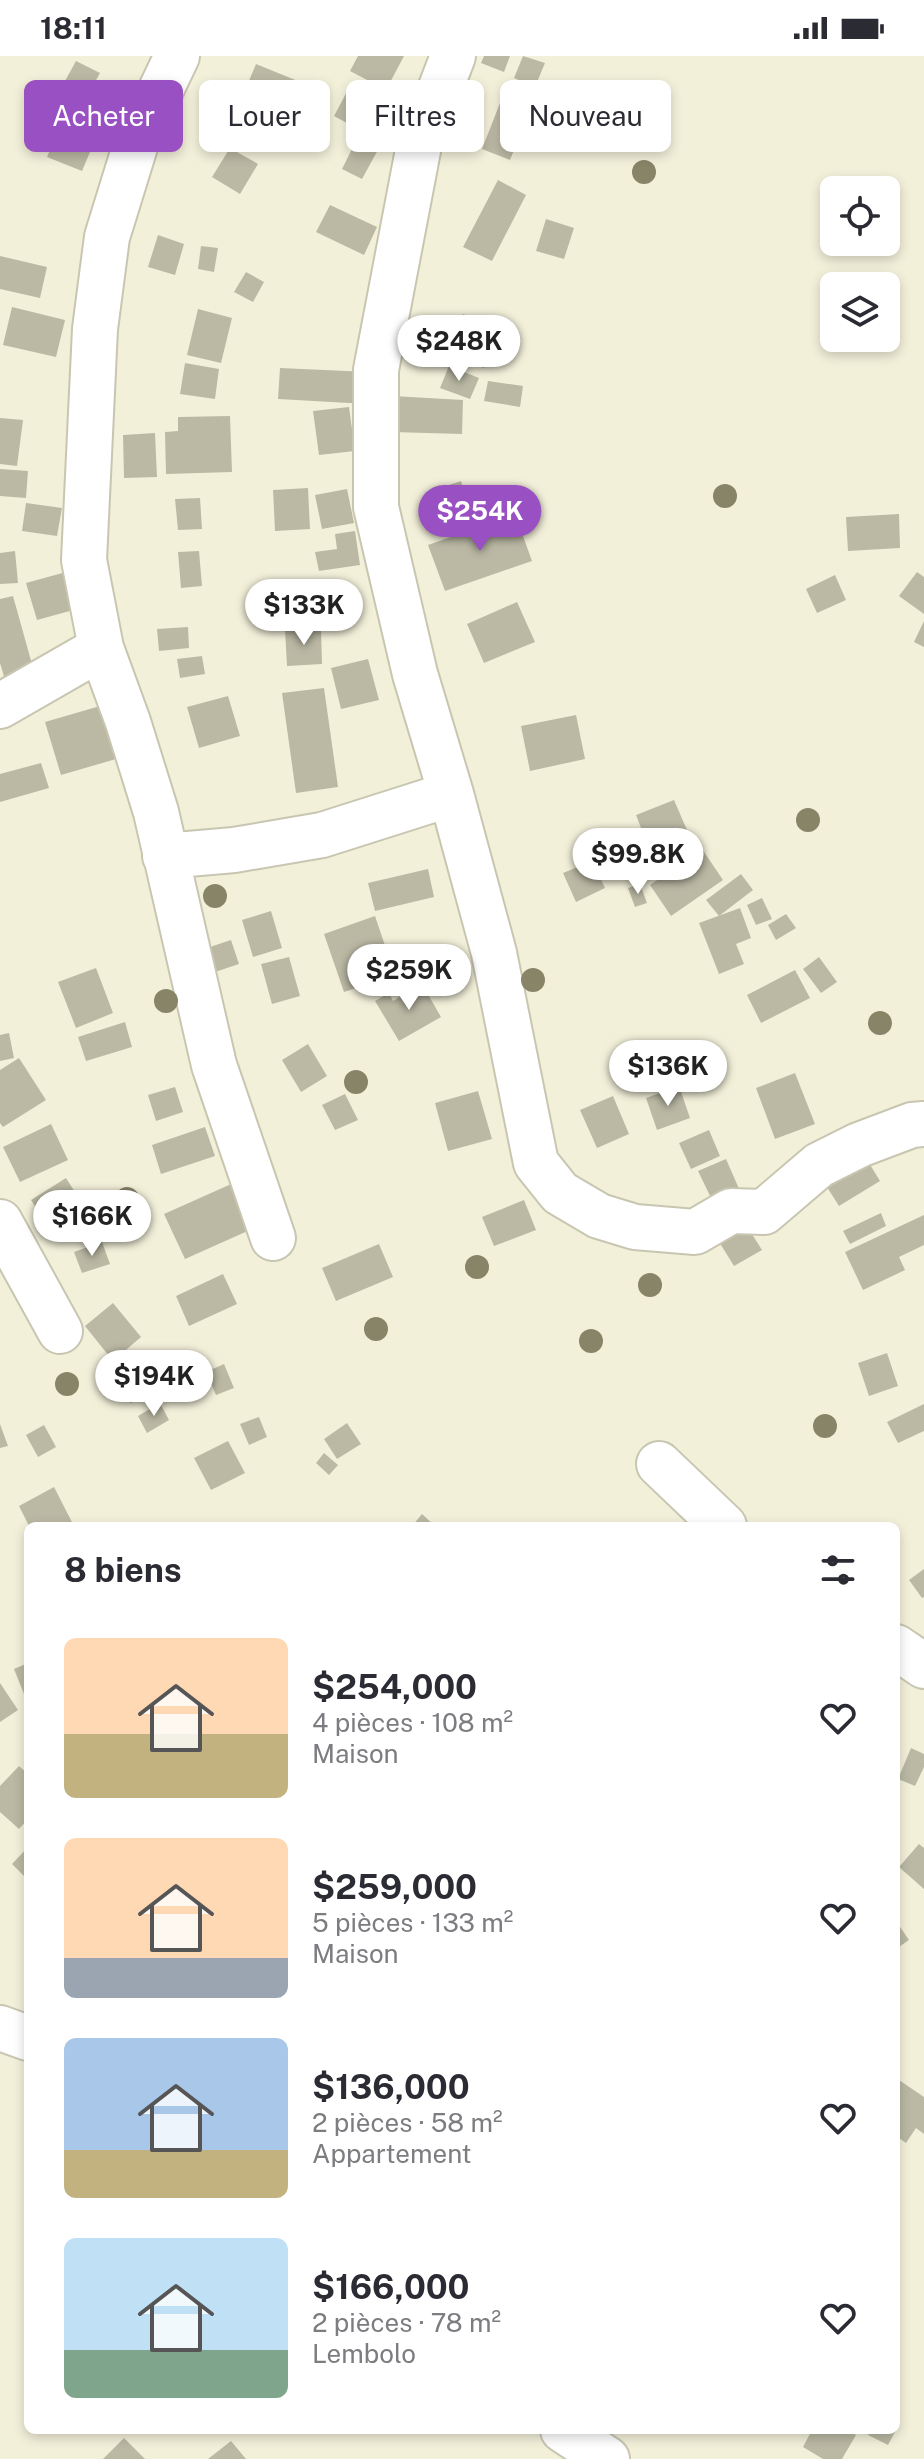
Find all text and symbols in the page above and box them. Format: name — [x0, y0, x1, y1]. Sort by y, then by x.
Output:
text: 18:11 — [40, 10, 107, 46]
chip: Acheter — [24, 80, 183, 152]
chip: Louer — [199, 80, 330, 152]
chip: Filtres — [346, 80, 484, 152]
chip: Nouveau — [500, 80, 671, 152]
map controls — [820, 176, 900, 352]
button: locate — [820, 176, 900, 256]
button: layers — [820, 272, 900, 352]
pin: $248K — [403, 315, 515, 383]
text: $248K — [415, 325, 503, 356]
pin: $254K — [424, 485, 536, 553]
text: $254K — [436, 495, 524, 526]
pin: $133K — [248, 579, 360, 647]
text: $133K — [263, 589, 345, 620]
pin: $99.8K — [573, 828, 703, 896]
text: $99.8K — [591, 838, 685, 869]
pin: $259K — [353, 944, 465, 1012]
text: $259K — [365, 954, 453, 985]
pin: $136K — [612, 1040, 724, 1108]
text: $136K — [627, 1050, 709, 1081]
pin: $166K — [36, 1190, 148, 1258]
text: $166K — [51, 1200, 133, 1231]
pin: $194K — [98, 1350, 210, 1418]
text: $194K — [113, 1360, 195, 1391]
icon: filters — [816, 1548, 860, 1592]
text: 8 biens — [64, 1550, 182, 1590]
text: $254,000 — [312, 1667, 477, 1707]
icon: home — [128, 1670, 224, 1766]
icon: heart — [816, 1696, 860, 1740]
text: 4 pièces · 108 m² — [312, 1707, 513, 1738]
text: Maison — [312, 1738, 399, 1769]
text: $259,000 — [312, 1867, 477, 1907]
icon: home — [128, 1870, 224, 1966]
icon: heart — [816, 1896, 860, 1940]
text: 5 pièces · 133 m² — [312, 1907, 513, 1938]
text: Maison — [312, 1938, 399, 1969]
text: $136,000 — [312, 2067, 470, 2107]
icon: home — [128, 2070, 224, 2166]
icon: heart — [816, 2096, 860, 2140]
text: 2 pièces · 58 m² — [312, 2107, 503, 2138]
text: Appartement — [312, 2138, 472, 2169]
text: $166,000 — [312, 2267, 469, 2307]
icon: home — [128, 2270, 224, 2366]
icon: heart — [816, 2296, 860, 2340]
text: 2 pièces · 78 m² — [312, 2307, 501, 2338]
text: Lembolo — [312, 2338, 416, 2369]

